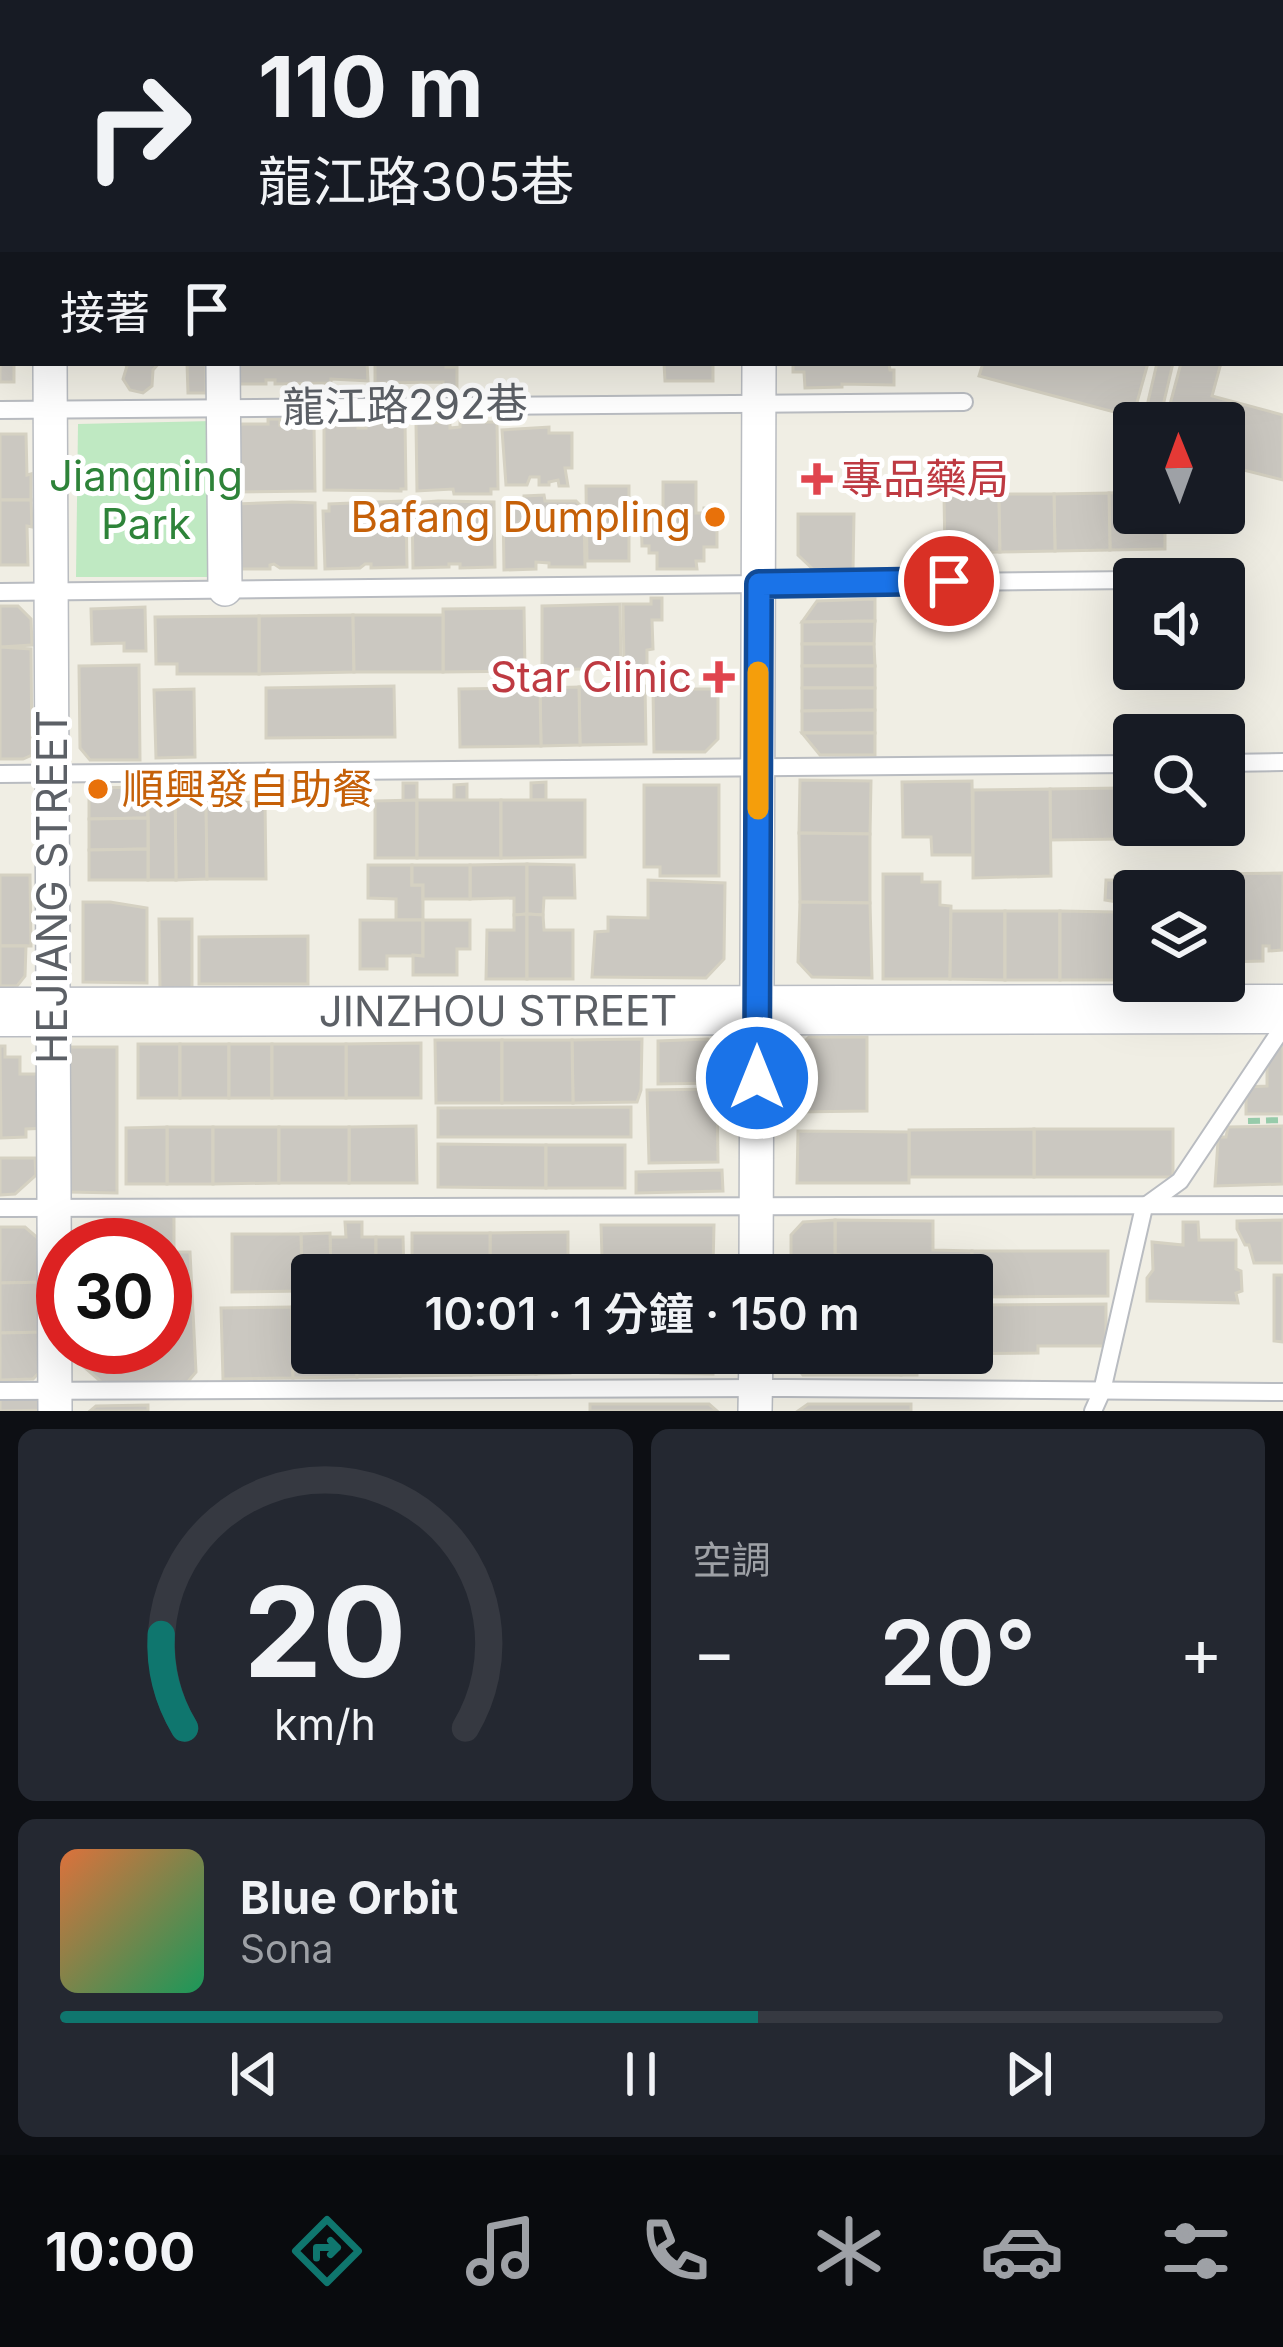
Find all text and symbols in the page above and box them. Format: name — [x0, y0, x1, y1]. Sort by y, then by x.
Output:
text: 110 m — [258, 36, 484, 137]
icon: right — [60, 48, 216, 204]
text: 龍江路305巷 — [258, 149, 574, 214]
icon: arrive — [174, 276, 240, 342]
text: 接著 — [60, 285, 150, 340]
street label: 龍江路292巷 — [282, 377, 528, 432]
north arrow — [1113, 402, 1245, 534]
map controls — [1113, 402, 1245, 1002]
park label: Jiangning Park — [49, 450, 243, 549]
place label: 專品藥局 — [841, 453, 1009, 504]
marker: 專品藥局 — [804, 466, 830, 492]
place label: Bafang Dumpling — [351, 491, 691, 542]
marker: Bafang Dumpling — [702, 504, 728, 530]
pin — [898, 530, 1000, 632]
icon: arrive — [916, 548, 982, 614]
button: sound — [1113, 558, 1245, 690]
place label: Star Clinic — [490, 651, 692, 702]
marker: Star Clinic — [703, 661, 735, 693]
street label: HEJIANG STREET — [26, 710, 77, 1064]
button: search — [1113, 714, 1245, 846]
place label: 順興發自助餐 — [122, 763, 374, 814]
marker: 順興發自助餐 — [85, 776, 111, 802]
button: layers — [1113, 870, 1245, 1002]
street label: JINZHOU STREET — [319, 984, 677, 1036]
position arrow — [694, 1015, 820, 1141]
speed limit sign: 30 — [36, 1218, 192, 1374]
text: 10:01 · 1 分鐘 · 150 m — [424, 1286, 860, 1341]
text: 空調 — [693, 1536, 771, 1583]
text: 20 — [244, 1556, 407, 1707]
text: 20° — [879, 1598, 1036, 1707]
text: − — [693, 1612, 736, 1692]
text: + — [1179, 1612, 1223, 1692]
text: km/h — [274, 1698, 376, 1750]
text: Blue Orbit — [240, 1870, 458, 1925]
text: Sona — [240, 1925, 333, 1972]
icon: previous — [221, 2041, 287, 2107]
icon: pause — [608, 2041, 674, 2107]
icon: next — [996, 2041, 1062, 2107]
icon: directions — [285, 2209, 369, 2293]
icon: music — [459, 2209, 543, 2293]
icon: phone — [633, 2209, 717, 2293]
icon: climate — [807, 2209, 891, 2293]
icon: car — [980, 2209, 1064, 2293]
icon: filters — [1154, 2209, 1238, 2293]
text: 10:00 — [45, 2219, 195, 2284]

